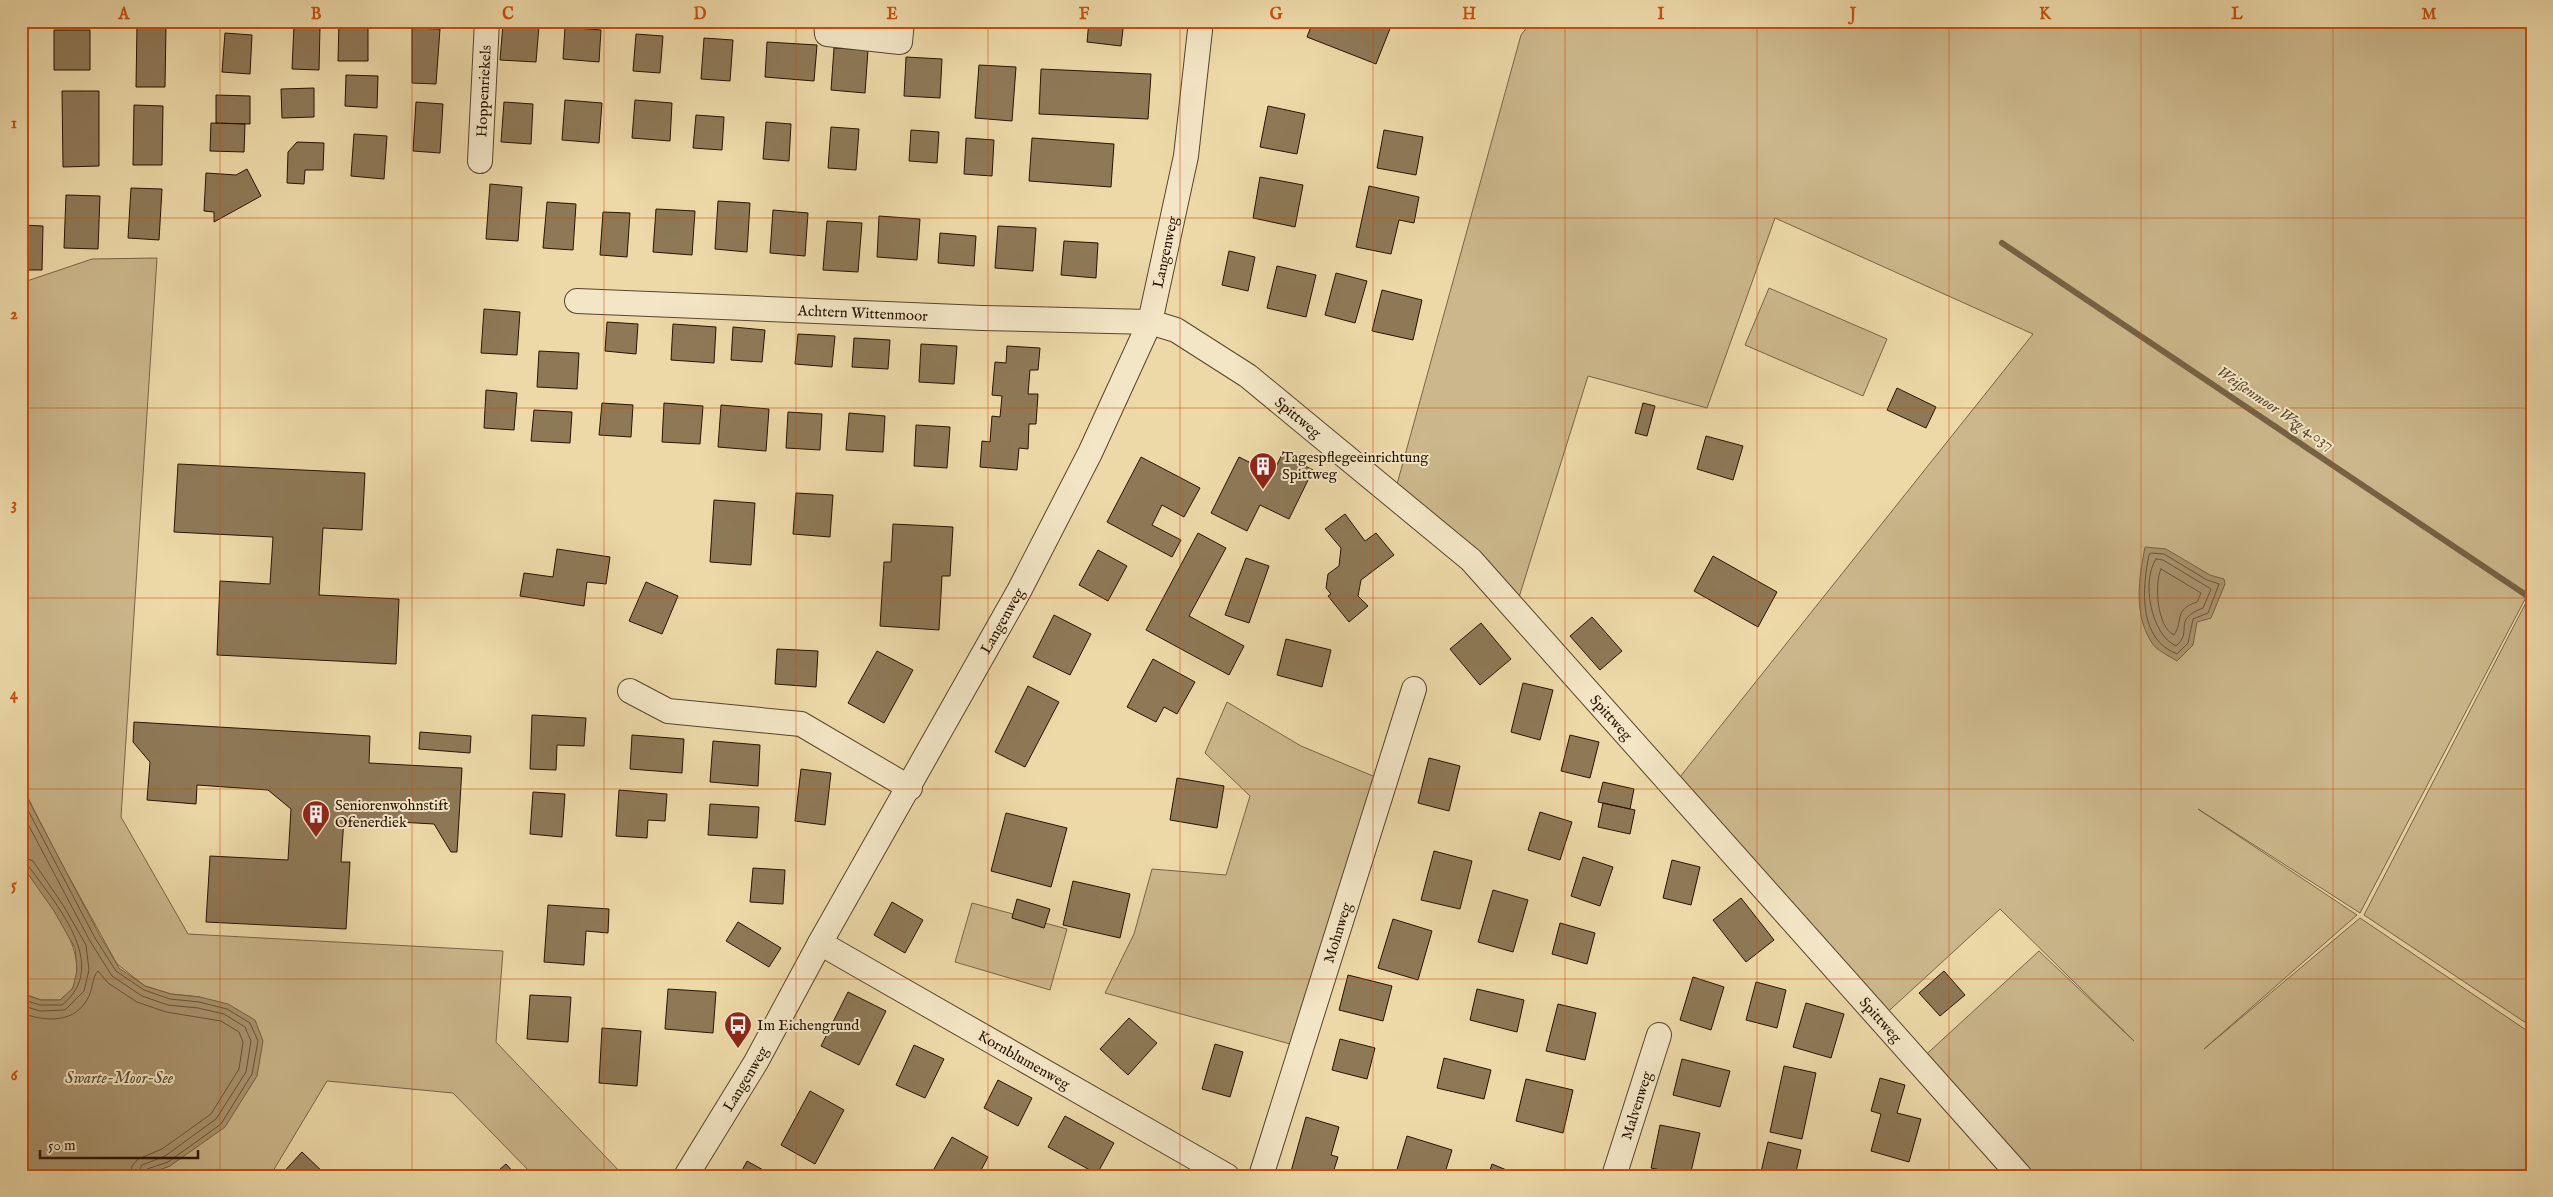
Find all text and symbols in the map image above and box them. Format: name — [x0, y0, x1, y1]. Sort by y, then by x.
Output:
text: A — [118, 5, 131, 25]
text: B — [311, 5, 322, 25]
text: C — [502, 5, 514, 25]
text: D — [694, 5, 707, 25]
text: E — [886, 5, 898, 25]
text: F — [1079, 5, 1090, 25]
text: G — [1270, 5, 1283, 25]
text: H — [1462, 5, 1476, 25]
text: I — [1658, 5, 1665, 25]
text: J — [1848, 5, 1857, 25]
text: K — [2039, 5, 2052, 25]
text: L — [2231, 5, 2243, 25]
text: M — [2421, 5, 2437, 25]
street label: Hoppenriekels — [472, 44, 495, 138]
text: 1 — [11, 114, 17, 134]
street label: Langenweg — [1148, 214, 1182, 290]
street label: Achtern Wittenmoor — [796, 301, 929, 325]
text: 2 — [10, 305, 18, 325]
water label: Weißenmoor Wzg 4.037 — [2213, 362, 2337, 456]
street label: Spittweg — [1271, 393, 1326, 443]
place label: Tagespflegeeinrichtung Spittweg — [1282, 448, 1429, 484]
building icon: Tagespflegeeinrichtung Spittweg — [1248, 451, 1278, 490]
text: 3 — [11, 495, 17, 515]
street label: Langenweg — [976, 584, 1029, 657]
text: 4 — [10, 685, 19, 705]
street label: Spittweg — [1586, 691, 1637, 745]
place label: Seniorenwohnstift Ofenerdiek — [335, 796, 449, 832]
building icon: Seniorenwohnstift Ofenerdiek — [301, 799, 331, 838]
text: 5 — [11, 876, 17, 896]
street label: Mohnweg — [1319, 899, 1356, 965]
street label: Spittweg — [1855, 993, 1907, 1047]
bus stop icon: Im Eichengrund — [723, 1010, 753, 1049]
place label: Im Eichengrund — [757, 1016, 860, 1035]
street label: Kornblumenweg — [974, 1026, 1074, 1094]
street label: Langenweg — [718, 1042, 773, 1115]
text: 6 — [11, 1066, 19, 1086]
street label: Malvenweg — [1617, 1068, 1657, 1142]
water label: Swarte-Moor-See — [65, 1069, 174, 1089]
scale bar — [40, 1127, 198, 1159]
text: 50 m — [48, 1136, 76, 1155]

